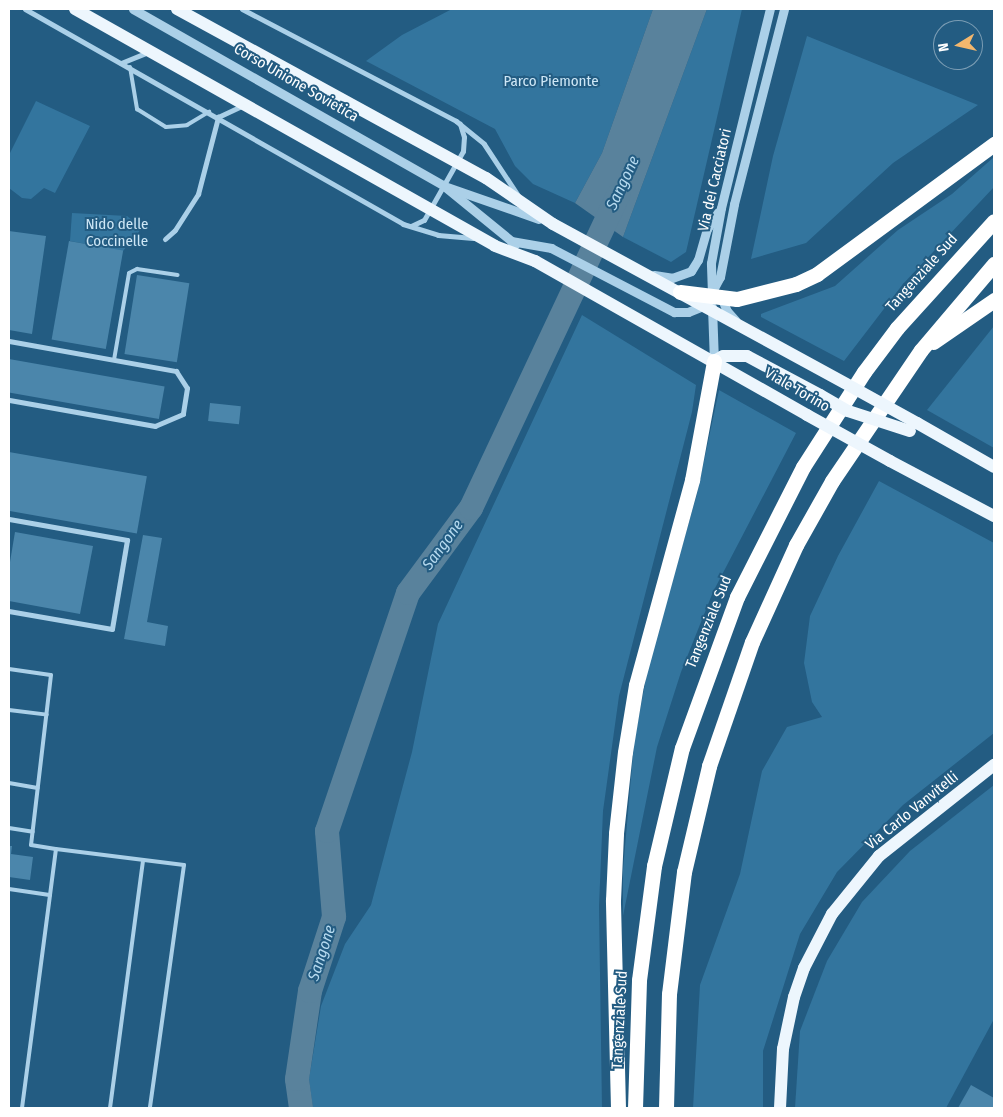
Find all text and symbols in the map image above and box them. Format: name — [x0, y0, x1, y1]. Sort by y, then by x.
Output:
north arrow — [933, 20, 983, 70]
street label: Corso Unione Sovietica — [231, 40, 361, 126]
text: N — [935, 42, 953, 53]
park label: Parco Piemonte — [503, 73, 599, 91]
street label: Via dei Cacciatori — [694, 127, 736, 233]
water label: Sangone — [602, 153, 644, 213]
park label: Nido delle Coccinelle — [85, 215, 149, 250]
street label: Tangenziale Sud — [882, 230, 962, 316]
street label: Viale Torino — [761, 364, 833, 416]
water label: Sangone — [418, 516, 468, 574]
street label: Tangenziale Sud — [682, 573, 736, 671]
street label: Via Carlo Vanvitelli — [862, 768, 962, 854]
water label: Sangone — [304, 923, 340, 983]
street label: Tangenziale Sud — [608, 970, 632, 1070]

